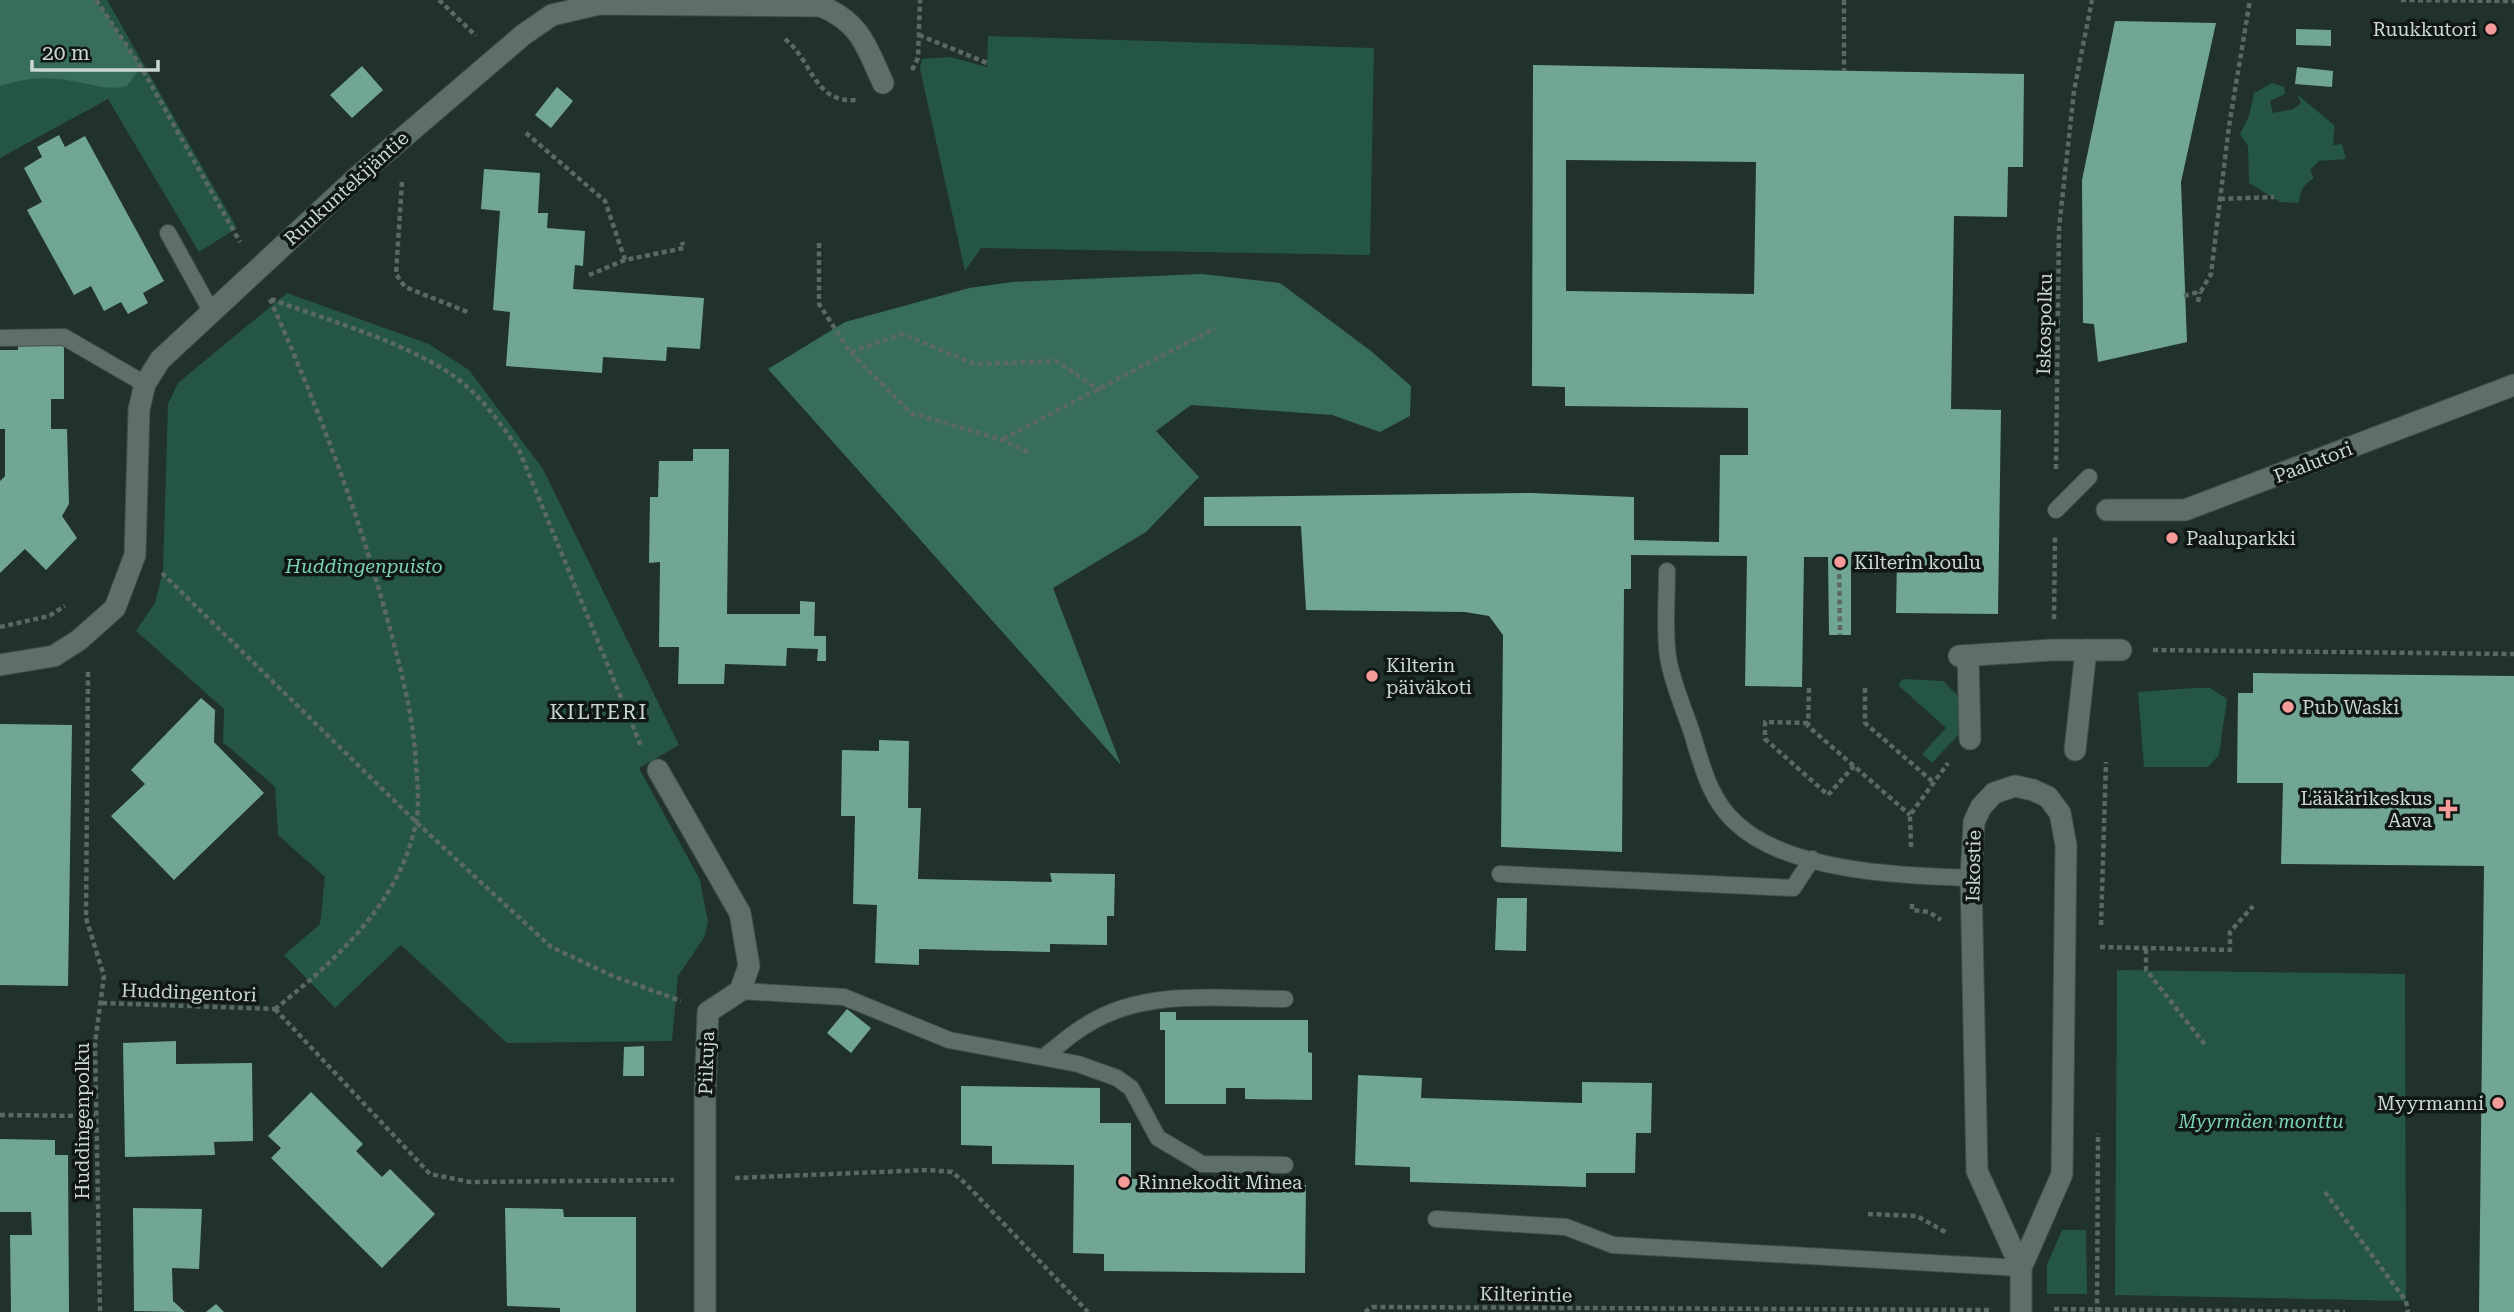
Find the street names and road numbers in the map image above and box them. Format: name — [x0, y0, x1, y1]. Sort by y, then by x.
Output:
street label: Ruukuntekijäntie — [279, 126, 413, 250]
street label: Iskospolku — [2032, 273, 2057, 375]
street label: Paalutori — [2271, 437, 2356, 488]
street label: Iskostie — [1961, 830, 1986, 902]
street label: Huddingentori — [121, 979, 257, 1006]
street label: Piikuja — [694, 1030, 719, 1095]
street label: Huddingenpolku — [71, 1042, 94, 1199]
street label: Kilterintie — [1479, 1282, 1573, 1307]

